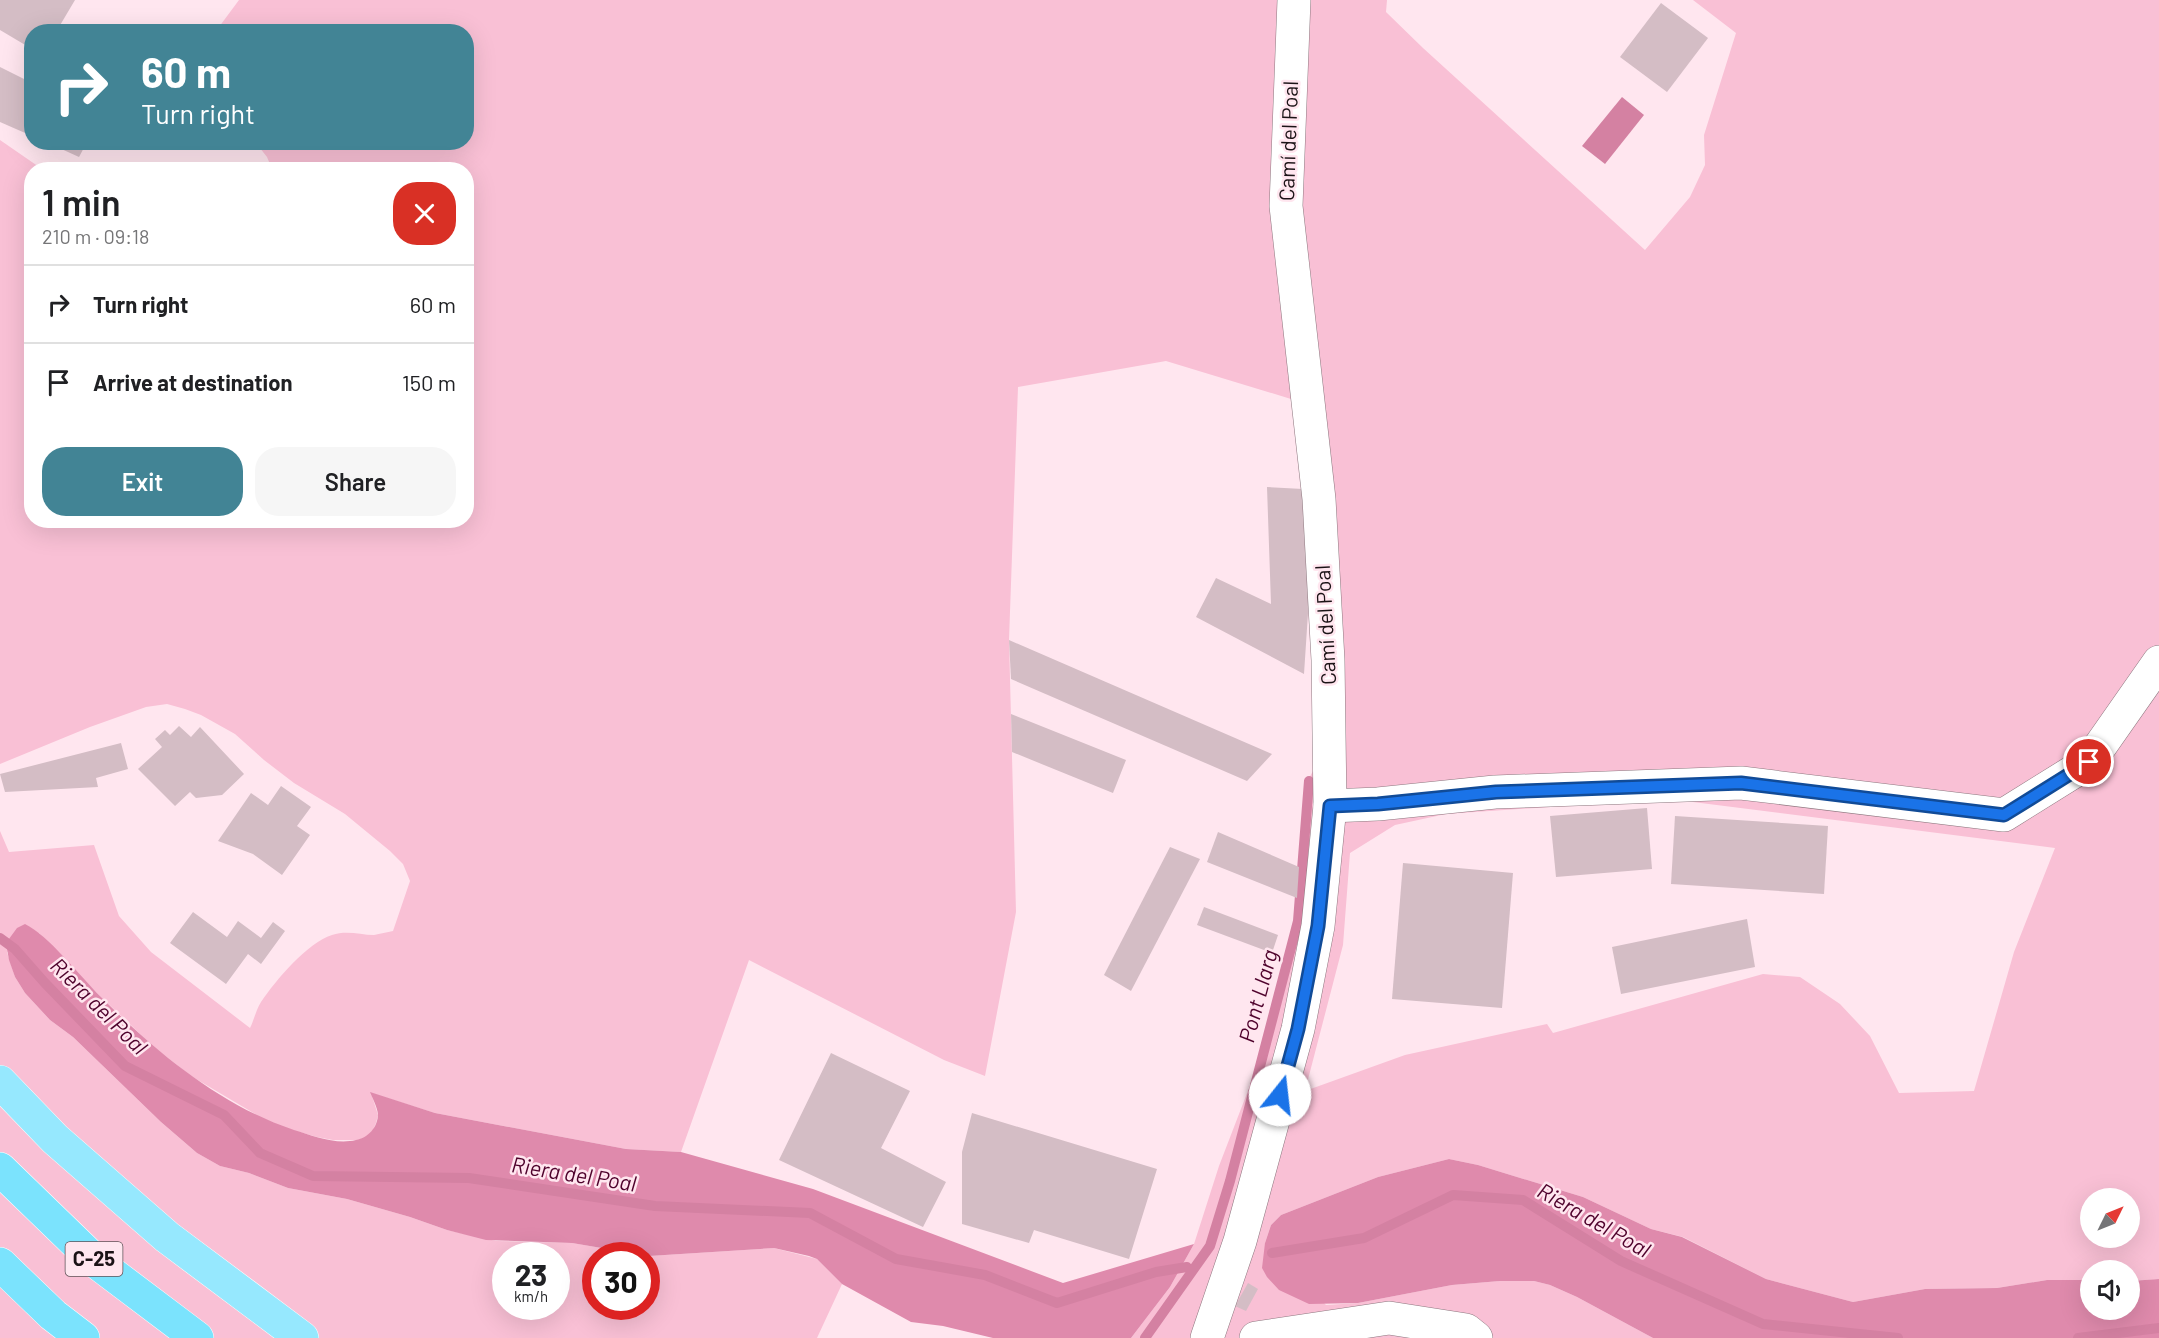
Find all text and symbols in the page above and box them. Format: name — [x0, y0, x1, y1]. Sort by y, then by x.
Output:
text: 60 m — [141, 46, 231, 96]
icon: right — [42, 48, 120, 126]
street label: Camí del Poal — [1273, 80, 1302, 201]
text: Turn right — [141, 97, 255, 129]
text: 1 min — [42, 180, 121, 223]
button: close — [393, 182, 456, 245]
text: 210 m · 09:18 — [42, 224, 149, 248]
icon: right — [42, 288, 75, 321]
text: Turn right — [93, 291, 188, 317]
text: 60 m — [410, 291, 456, 317]
icon: arrive — [42, 366, 75, 399]
text: Arrive at destination — [93, 369, 292, 395]
text: 150 m — [402, 369, 456, 395]
button: Exit — [42, 447, 243, 516]
button: Share — [255, 447, 456, 516]
street label: Camí del Poal — [1309, 564, 1340, 686]
pin — [2063, 736, 2114, 787]
icon: arrive — [2072, 745, 2105, 778]
water label: Pont Llarg — [1232, 946, 1282, 1045]
water label: Riera del Poal — [46, 952, 153, 1059]
position arrow — [1248, 1063, 1312, 1127]
water label: Riera del Poal — [510, 1150, 638, 1196]
water label: Riera del Poal — [1533, 1176, 1656, 1262]
north arrow — [2080, 1188, 2140, 1248]
map controls — [2080, 1188, 2140, 1320]
road number: C-25 — [66, 1242, 122, 1276]
speed limit sign: 30 — [582, 1242, 660, 1320]
text: 23 — [515, 1256, 547, 1292]
button: sound — [2080, 1260, 2140, 1320]
text: km/h — [514, 1287, 548, 1305]

